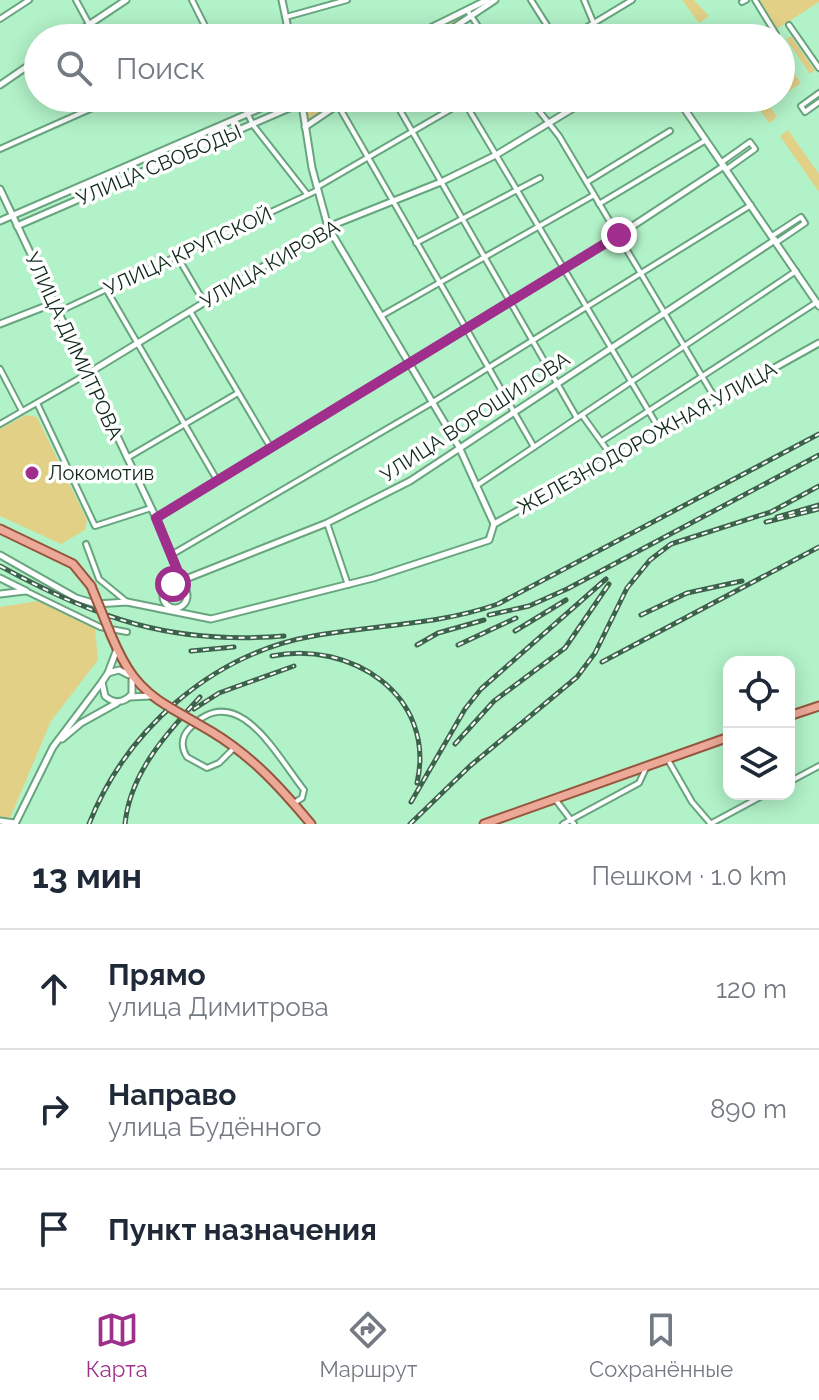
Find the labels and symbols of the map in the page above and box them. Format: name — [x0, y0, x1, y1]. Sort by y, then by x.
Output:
street label: УЛИЦА СВОБОДЫ — [73, 119, 245, 211]
street label: УЛИЦА КРУПСКОЙ — [100, 202, 276, 300]
street label: УЛИЦА КИРОВА — [196, 214, 344, 314]
route end — [601, 217, 637, 253]
street label: УЛИЦА ДИМИТРОВА — [20, 249, 128, 444]
street label: УЛИЦА ВОРОШИЛОВА — [376, 347, 575, 487]
street label: ЖЕЛЕЗНОДОРОЖНАЯ УЛИЦА — [513, 356, 781, 519]
place label: Локомотив — [48, 461, 154, 485]
marker: Локомотив — [23, 464, 41, 482]
route start — [155, 566, 191, 602]

